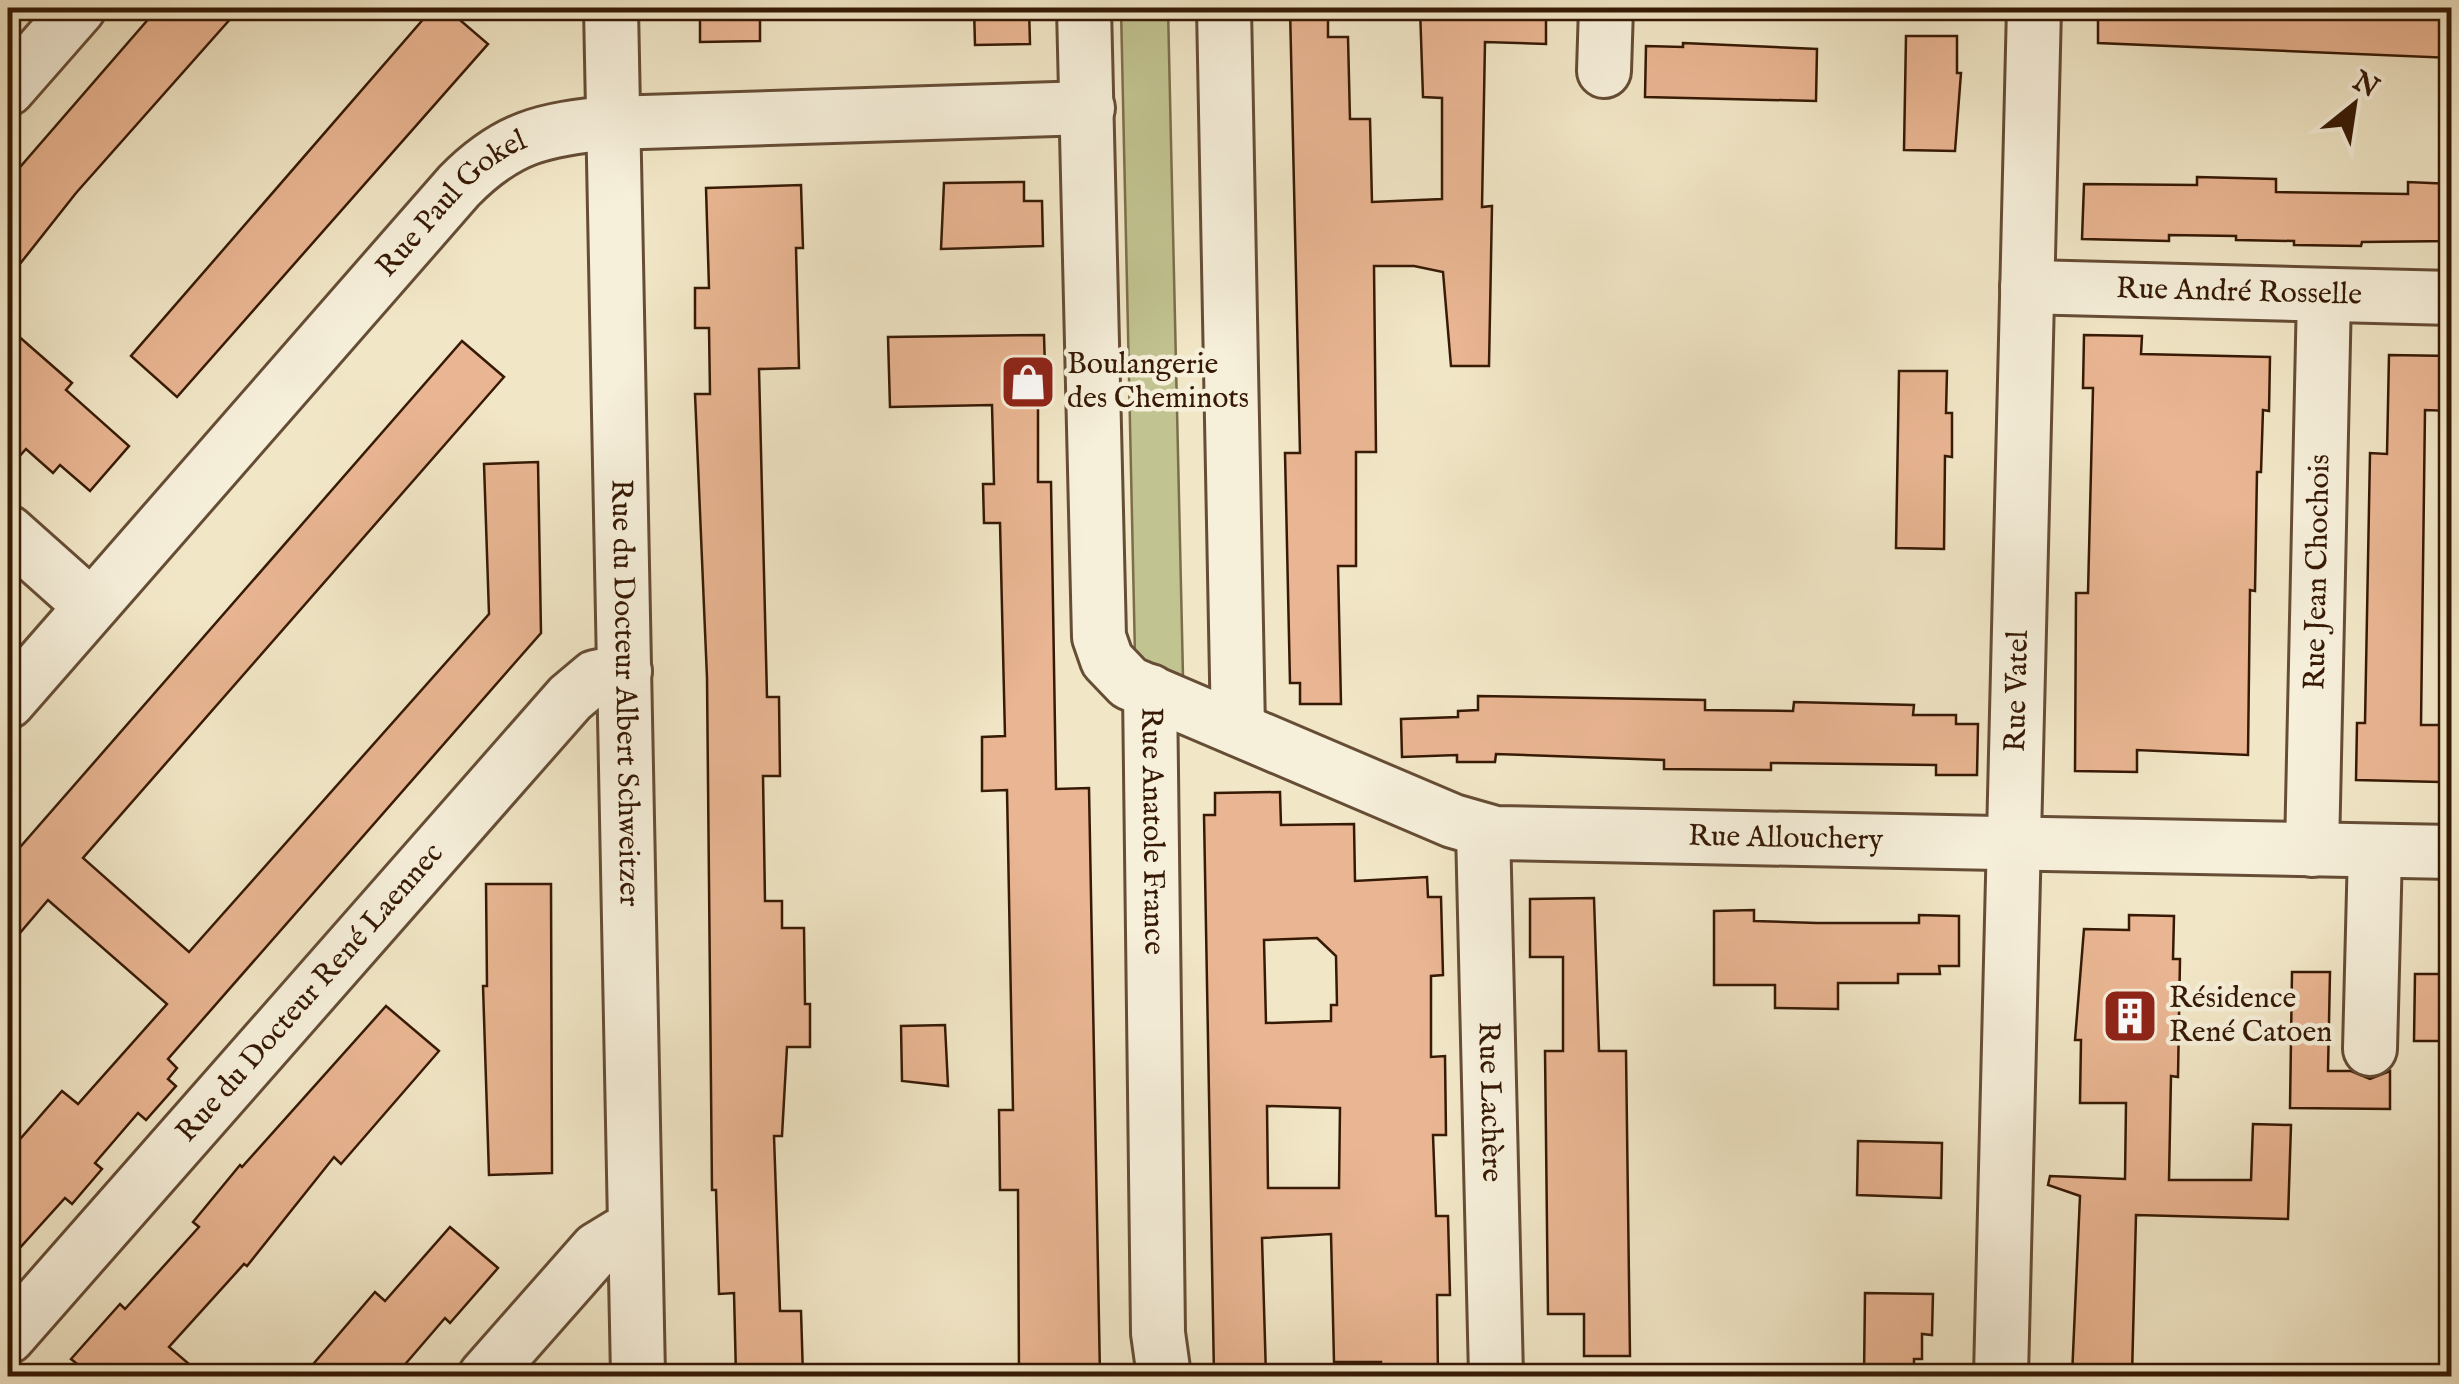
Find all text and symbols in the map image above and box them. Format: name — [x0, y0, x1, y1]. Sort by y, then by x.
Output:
north arrow — [2304, 55, 2404, 155]
text: N — [2345, 64, 2384, 107]
street label: Rue Paul Gokel — [369, 122, 533, 286]
street label: Rue André Rosselle — [2115, 270, 2362, 315]
place label: Boulangerie des Cheminots — [1067, 346, 1249, 418]
shop icon: Boulangerie des Cheminots — [998, 352, 1058, 412]
street label: Rue Jean Chochois — [2296, 454, 2340, 691]
street label: Rue du Docteur Albert Schweitzer — [601, 479, 648, 907]
street label: Rue Vatel — [1997, 629, 2038, 752]
street label: Rue Anatole France — [1131, 707, 1172, 955]
street label: Rue Allouchery — [1688, 818, 1884, 860]
street label: Rue du Docteur René Laennec — [169, 835, 452, 1151]
place label: Résidence René Catoen — [2169, 980, 2332, 1052]
building icon: Résidence René Catoen — [2100, 986, 2160, 1046]
street label: Rue Lachère — [1469, 1021, 1510, 1182]

